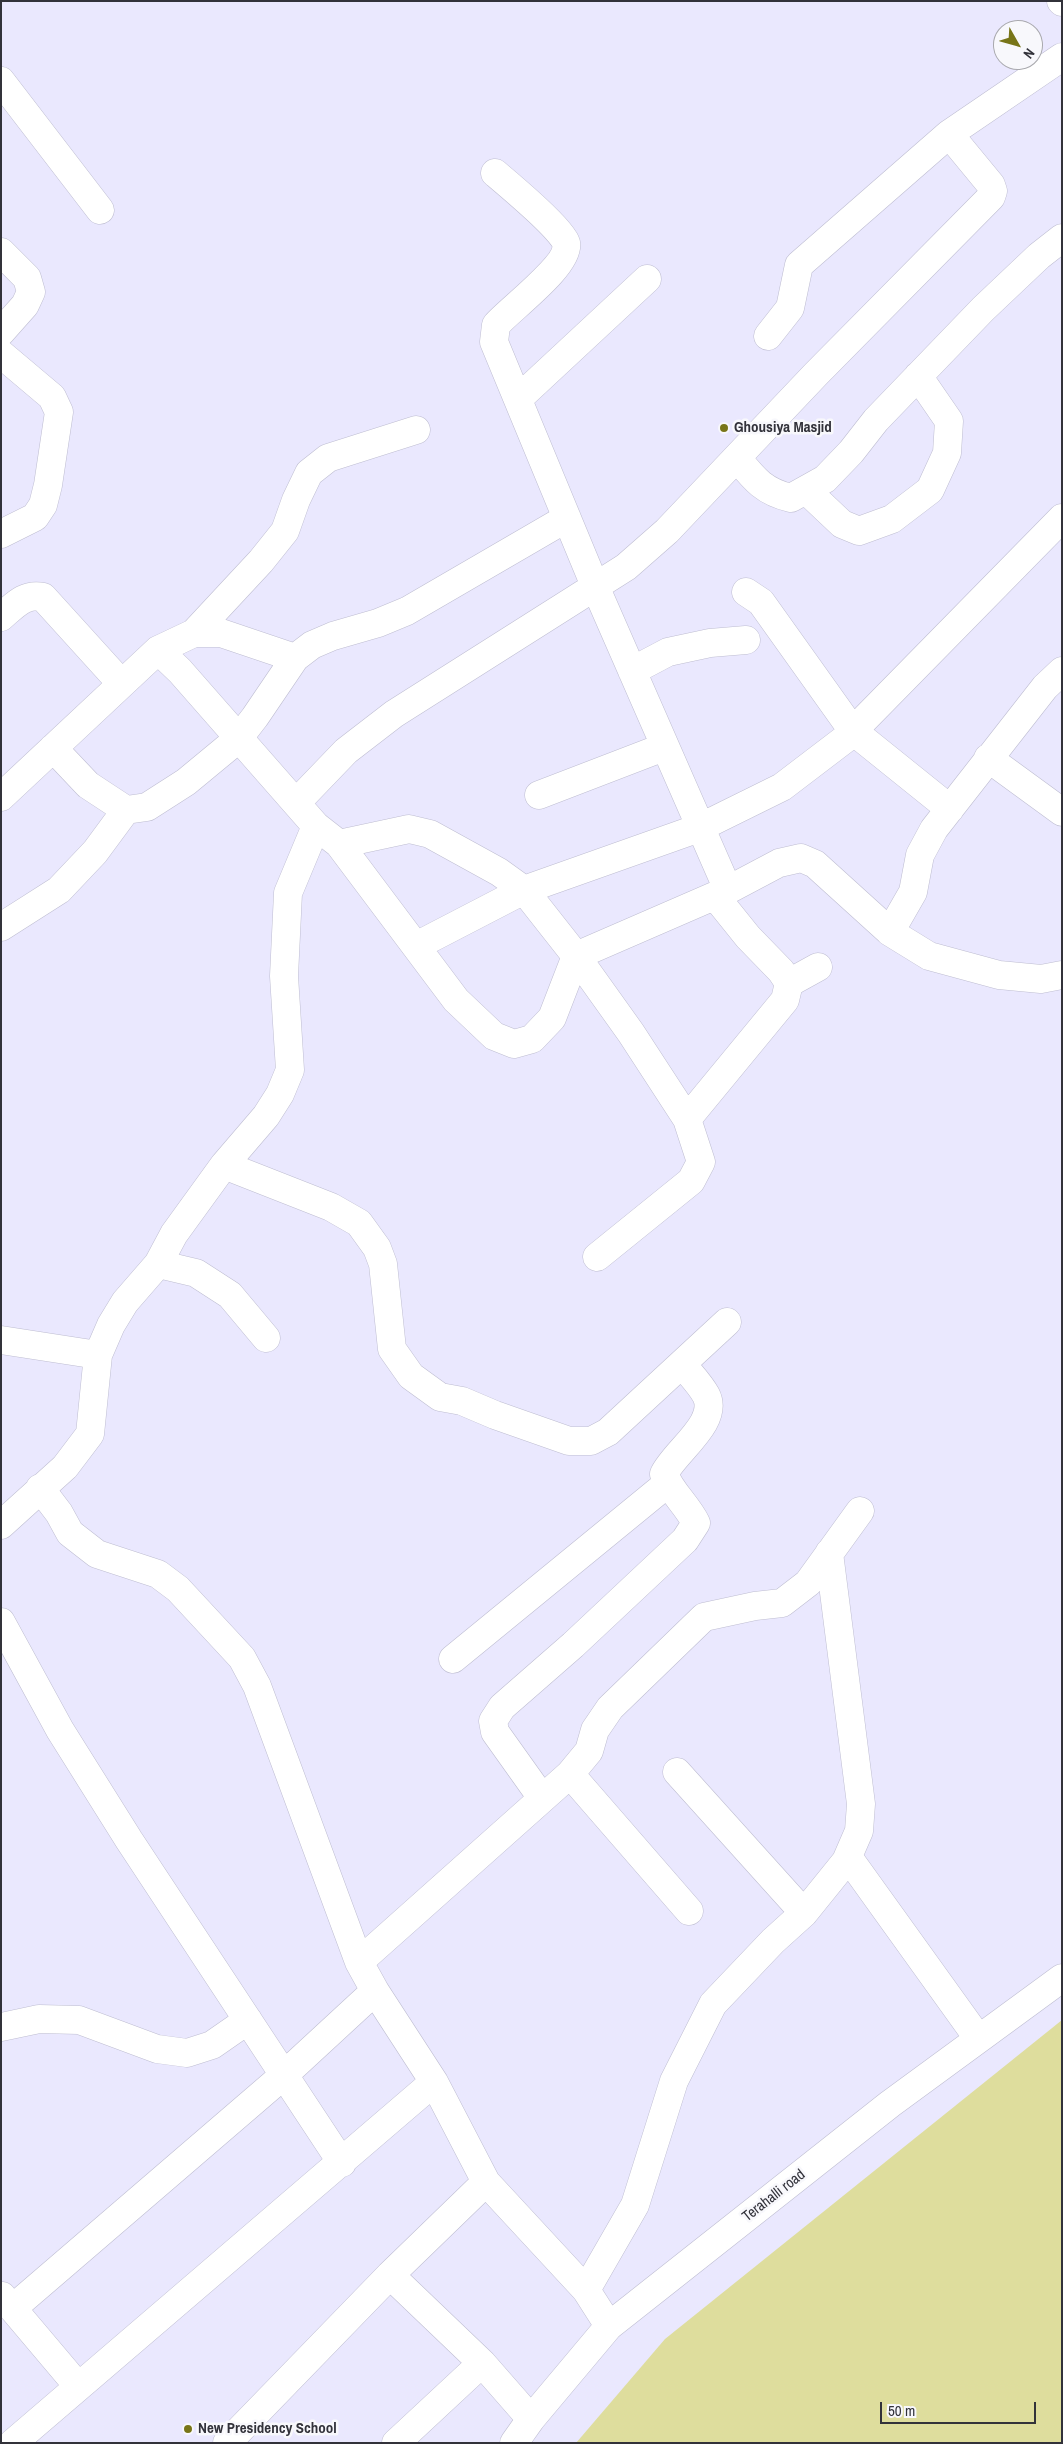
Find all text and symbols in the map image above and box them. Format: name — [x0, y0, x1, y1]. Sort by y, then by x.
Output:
north arrow — [993, 20, 1043, 70]
text: N — [1019, 45, 1039, 62]
place label: Ghousiya Masjid — [734, 419, 832, 437]
marker: Ghousiya Masjid — [718, 422, 730, 434]
street label: Terahalli road — [739, 2166, 809, 2226]
scale bar — [883, 2392, 1039, 2424]
text: 50 m — [888, 2400, 915, 2421]
place label: New Presidency School — [198, 2420, 337, 2438]
marker: New Presidency School — [182, 2423, 194, 2435]

